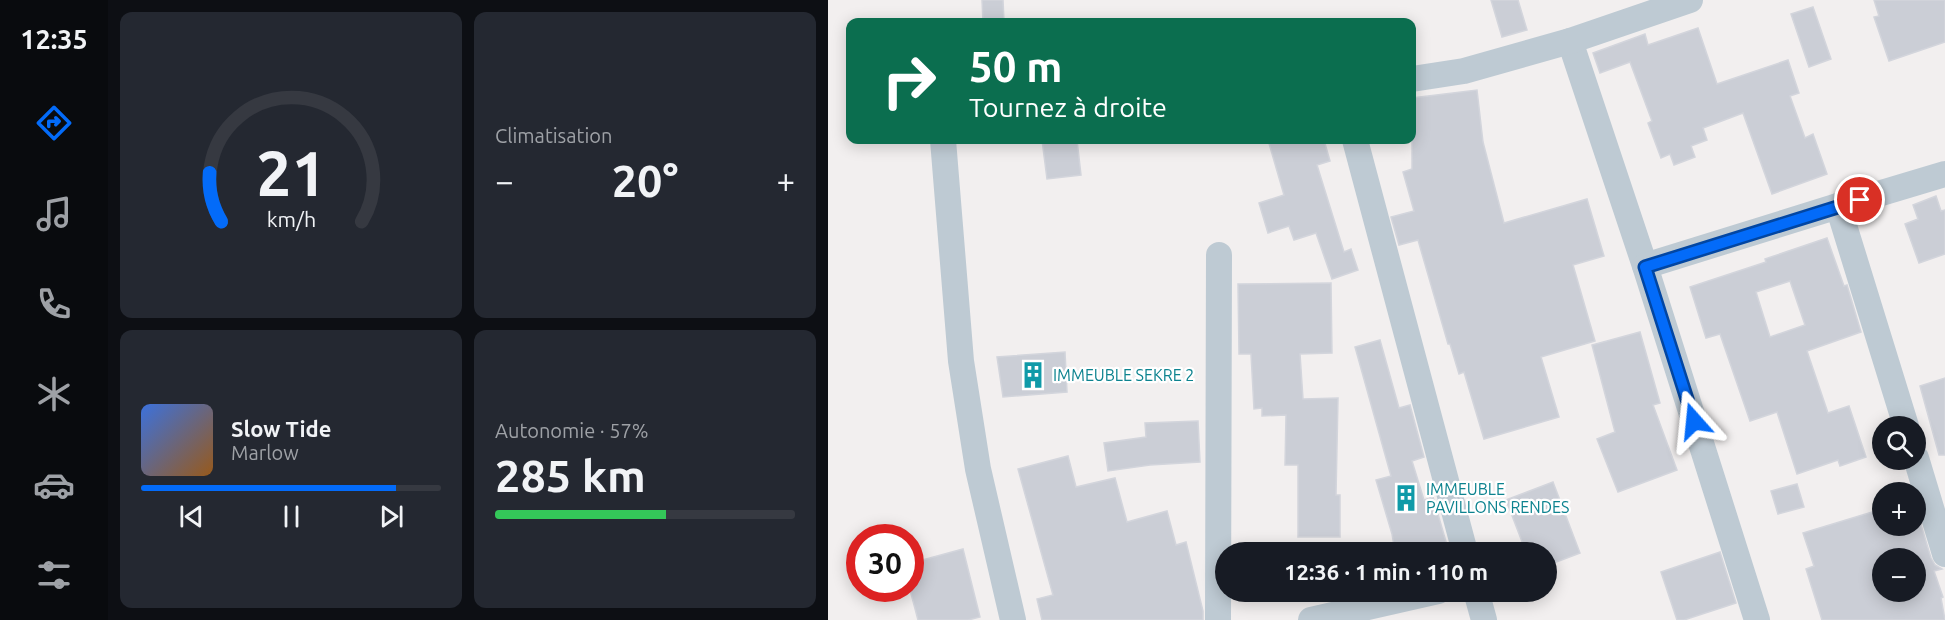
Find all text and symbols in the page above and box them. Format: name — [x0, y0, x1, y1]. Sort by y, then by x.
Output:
text: 12:35 — [20, 24, 88, 54]
icon: right — [870, 42, 948, 120]
text: 50 m — [969, 43, 1063, 90]
text: Tournez à droite — [969, 92, 1167, 122]
icon: directions — [33, 102, 75, 144]
text: Climatisation — [495, 124, 612, 147]
text: 21 — [256, 138, 326, 208]
text: 20° — [612, 155, 678, 206]
text: − — [495, 162, 514, 199]
text: + — [776, 162, 795, 199]
pin — [1834, 174, 1885, 225]
icon: arrive — [1843, 183, 1876, 216]
icon: music — [33, 193, 75, 235]
text: km/h — [266, 207, 316, 231]
icon: phone — [33, 283, 75, 325]
building icon: IMMEUBLE SEKRE 2 — [1018, 360, 1048, 390]
place label: IMMEUBLE SEKRE 2 — [1053, 366, 1194, 384]
icon: climate — [33, 373, 75, 415]
position arrow — [1662, 389, 1726, 453]
text: Slow Tide — [231, 416, 331, 441]
map controls — [1872, 416, 1926, 602]
button: search — [1872, 416, 1926, 470]
text: Autonomie · 57% — [495, 419, 649, 442]
text: Marlow — [231, 441, 299, 464]
text: 285 km — [495, 450, 646, 501]
icon: car — [33, 464, 75, 506]
place label: IMMEUBLE PAVILLONS RENDES — [1426, 480, 1569, 516]
button: + — [1872, 482, 1926, 536]
building icon: IMMEUBLE PAVILLONS RENDES — [1391, 483, 1421, 513]
icon: previous — [175, 500, 208, 533]
icon: pause — [275, 500, 308, 533]
icon: next — [375, 500, 408, 533]
speed limit sign: 30 — [846, 524, 924, 602]
button: − — [1872, 548, 1926, 602]
icon: filters — [33, 554, 75, 596]
text: 12:36 · 1 min · 110 m — [1284, 559, 1488, 584]

